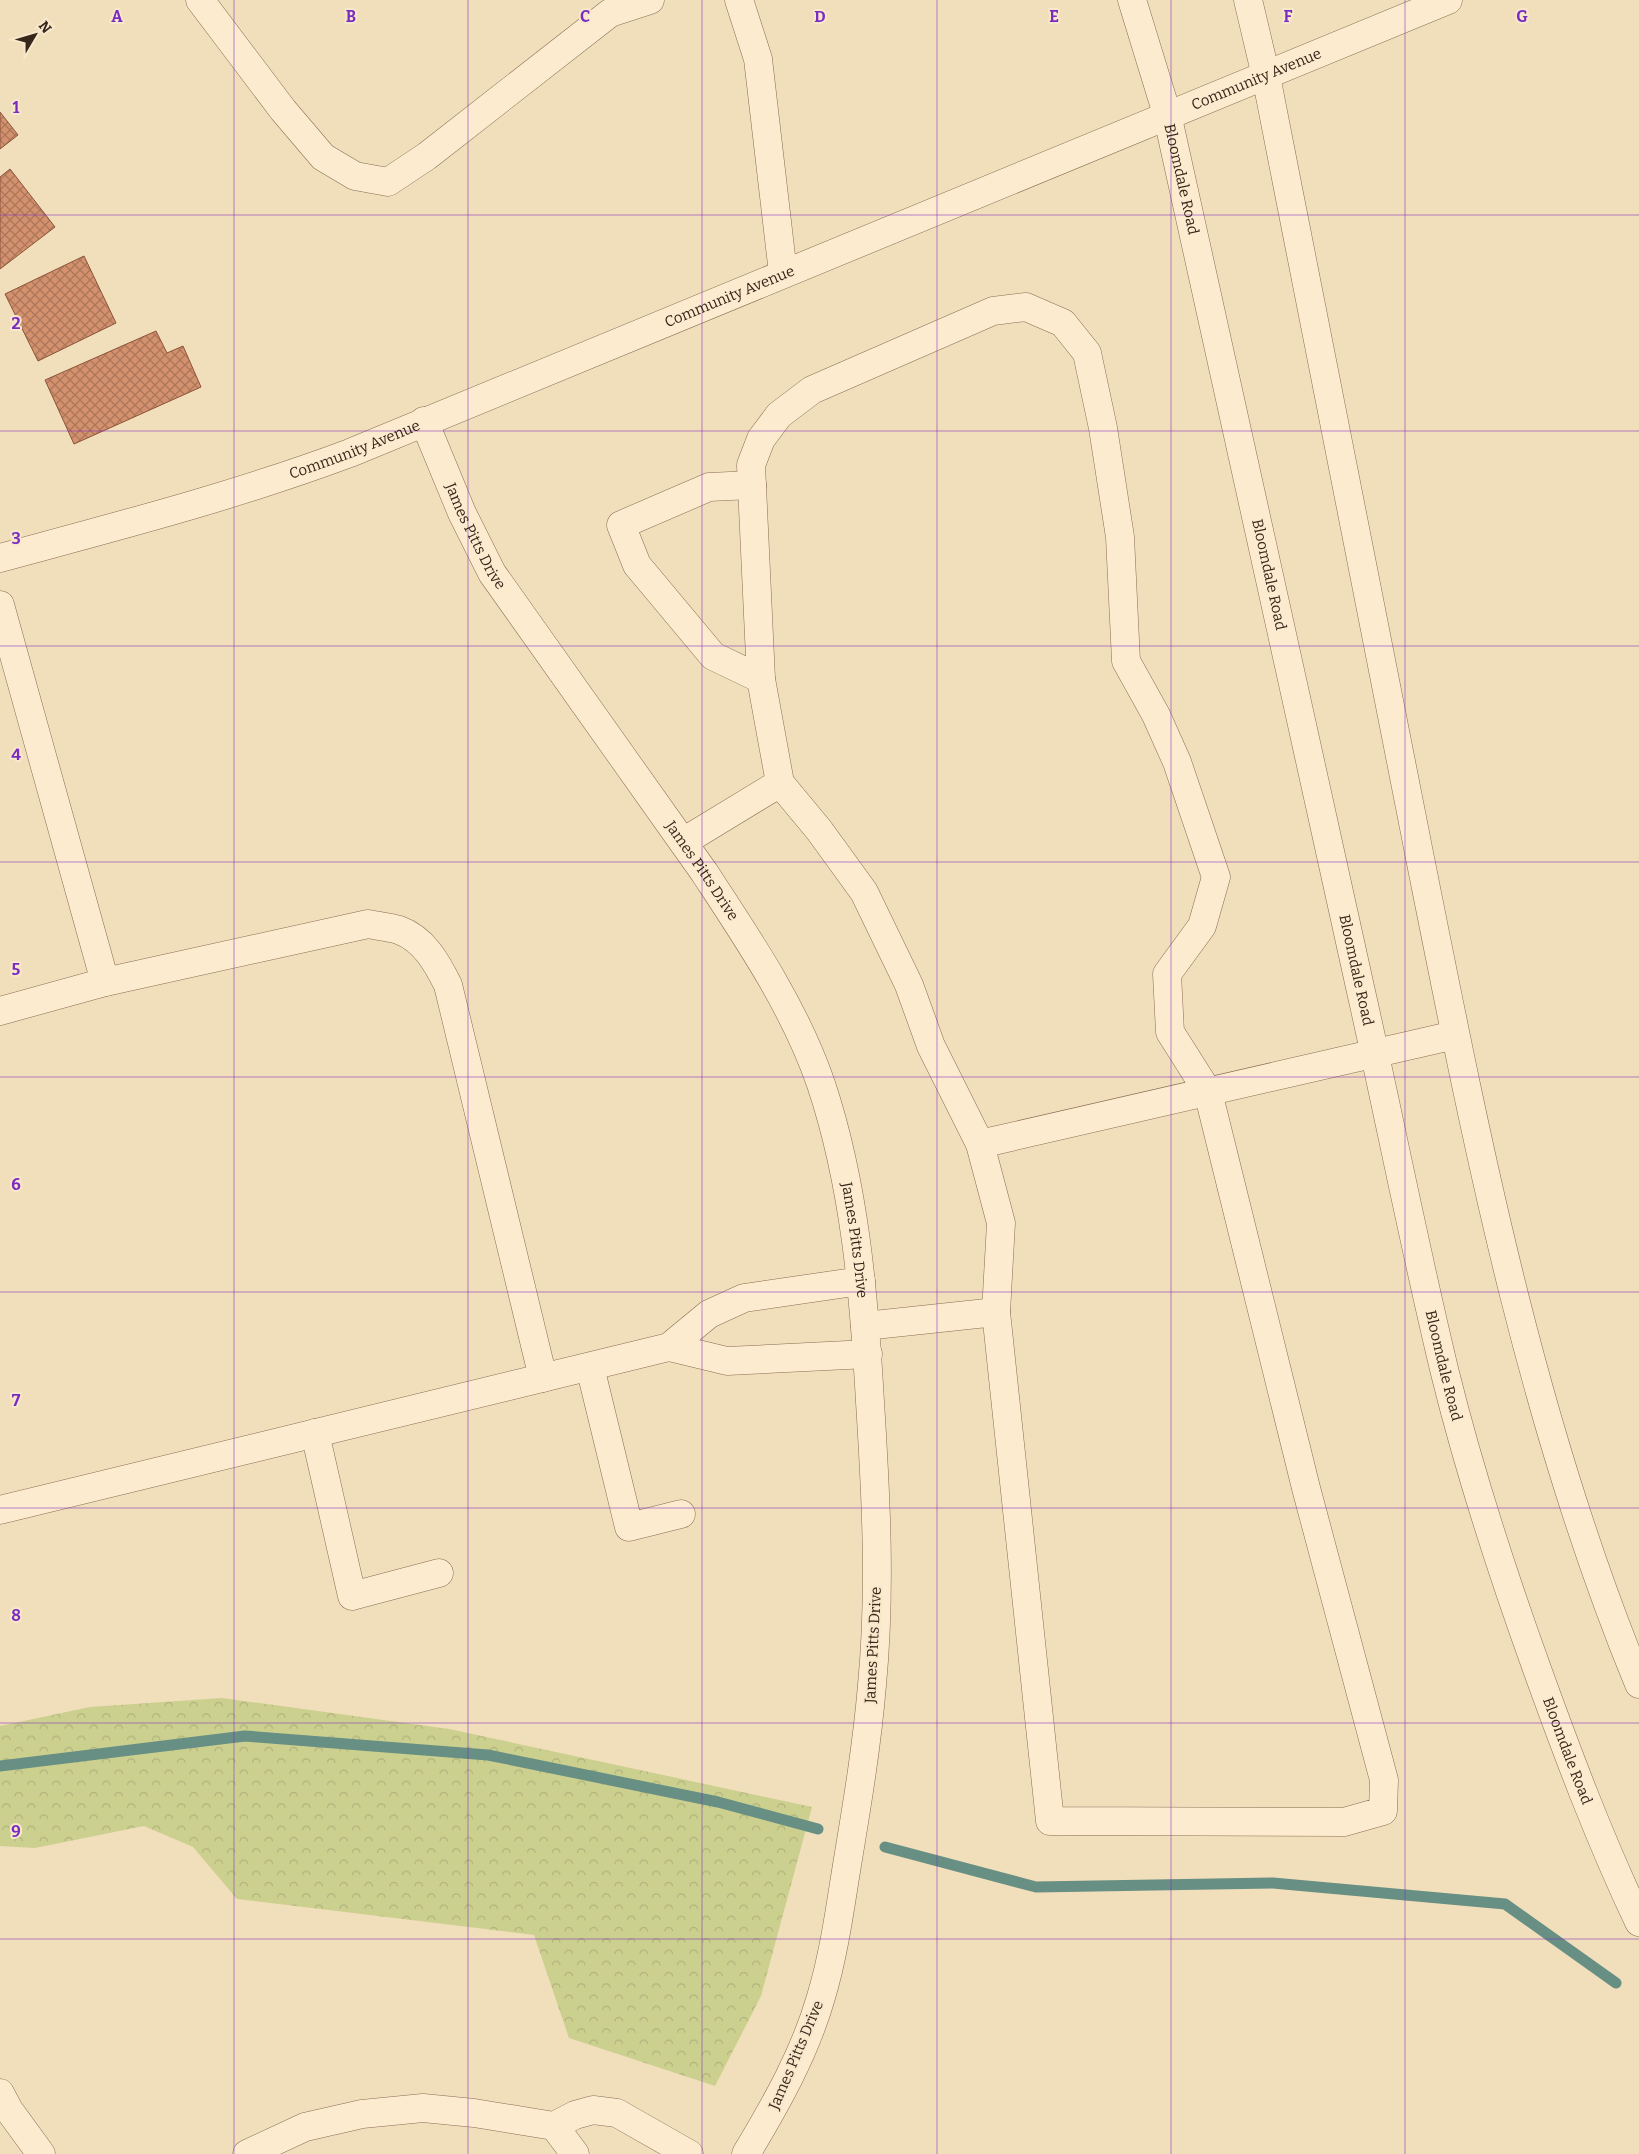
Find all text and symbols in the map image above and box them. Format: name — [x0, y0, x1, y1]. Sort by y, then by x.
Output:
text: A — [111, 7, 123, 26]
text: B — [346, 7, 356, 26]
text: C — [580, 7, 590, 26]
text: D — [814, 7, 826, 26]
text: E — [1049, 7, 1059, 26]
text: F — [1284, 7, 1293, 26]
text: G — [1516, 7, 1528, 26]
north arrow — [10, 10, 60, 60]
text: N — [35, 18, 55, 37]
street label: Community Avenue — [1189, 44, 1324, 114]
text: 1 — [13, 98, 20, 117]
street label: Bloomdale Road — [1160, 122, 1203, 236]
street label: Community Avenue — [662, 262, 797, 331]
text: 2 — [11, 314, 21, 333]
street label: Community Avenue — [287, 416, 423, 483]
street label: James Pitts Drive — [441, 479, 510, 593]
street label: Bloomdale Road — [1248, 517, 1290, 632]
text: 3 — [11, 529, 21, 548]
text: 4 — [11, 745, 21, 764]
street label: James Pitts Drive — [661, 817, 742, 924]
street label: Bloomdale Road — [1335, 913, 1377, 1027]
text: 5 — [12, 960, 21, 979]
text: 6 — [11, 1175, 21, 1194]
street label: James Pitts Drive — [837, 1180, 871, 1299]
street label: Bloomdale Road — [1422, 1308, 1466, 1423]
text: 7 — [12, 1391, 21, 1410]
street label: James Pitts Drive — [861, 1586, 885, 1705]
text: 8 — [11, 1606, 21, 1625]
street label: Bloomdale Road — [1539, 1695, 1596, 1807]
text: 9 — [11, 1822, 21, 1841]
street label: James Pitts Drive — [765, 1998, 827, 2113]

